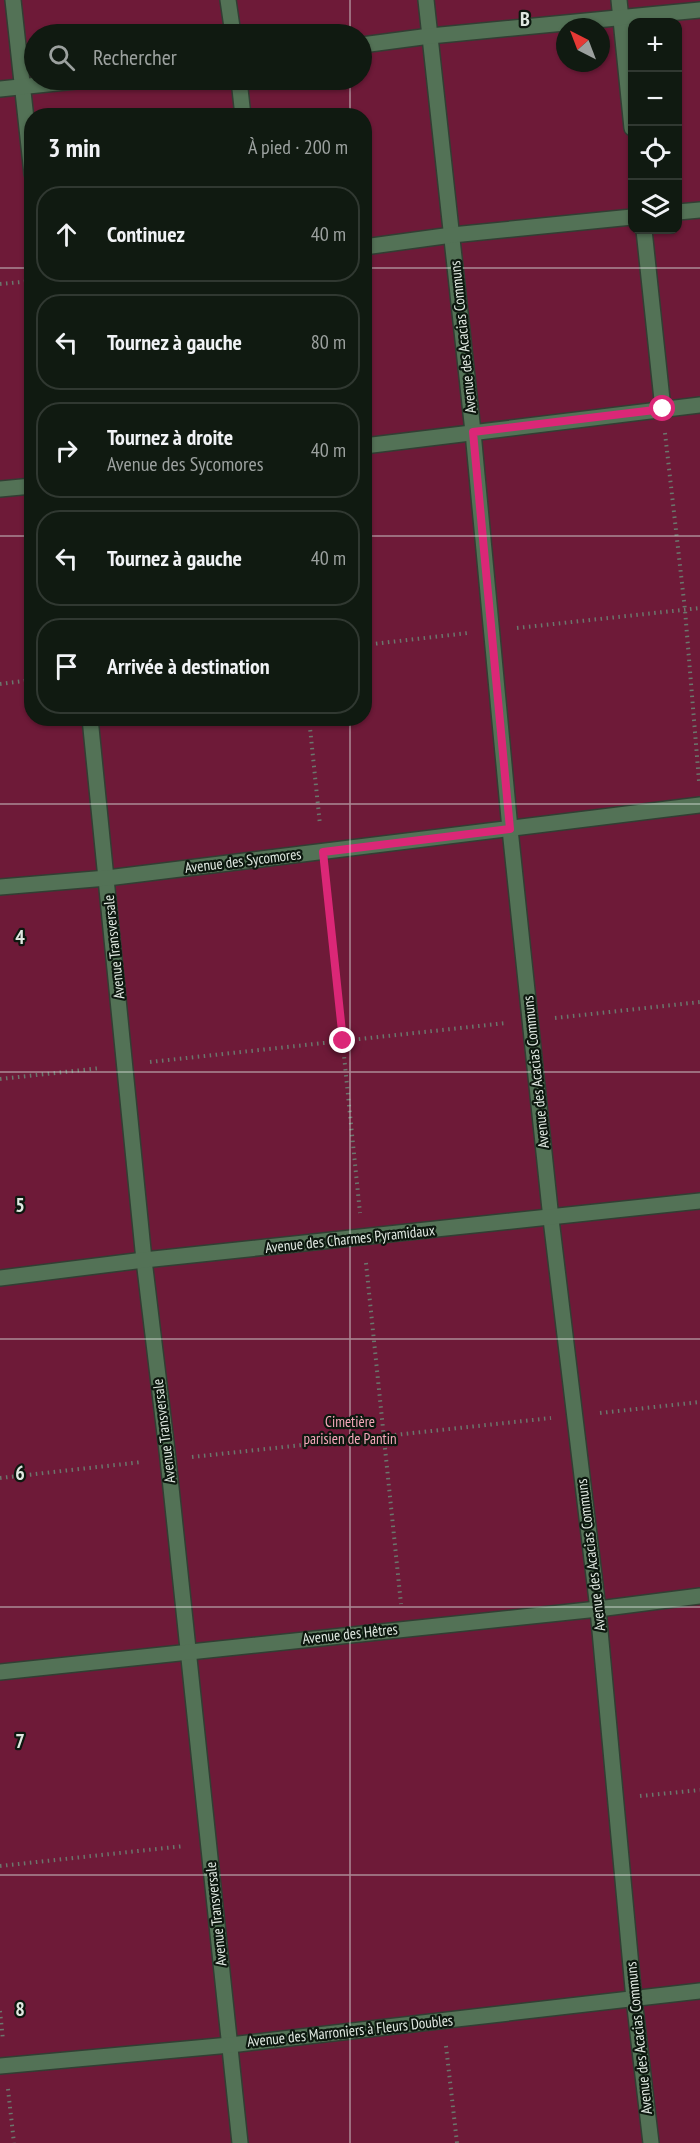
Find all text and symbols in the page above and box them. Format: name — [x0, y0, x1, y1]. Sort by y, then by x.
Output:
text: B — [520, 6, 530, 32]
north arrow — [556, 18, 610, 72]
map controls — [628, 18, 682, 234]
button: + — [628, 18, 682, 72]
search box — [24, 24, 372, 90]
icon: search — [45, 41, 78, 74]
text: Rechercher — [93, 43, 177, 71]
button: − — [628, 72, 682, 126]
button: locate — [628, 126, 682, 180]
text: 3 min — [48, 131, 101, 164]
text: À pied · 200 m — [248, 134, 348, 160]
button: layers — [628, 180, 682, 234]
icon: ahead — [50, 218, 83, 251]
text: Continuez — [107, 220, 185, 248]
text: 40 m — [311, 221, 346, 247]
street label: Avenue des Acacias Communs — [445, 260, 480, 414]
icon: left — [50, 326, 83, 359]
text: Tournez à gauche — [107, 328, 242, 356]
text: 80 m — [311, 329, 346, 355]
route start — [649, 395, 675, 421]
text: Tournez à droite — [107, 423, 233, 451]
icon: right — [50, 434, 83, 467]
text: 40 m — [311, 437, 346, 463]
text: Avenue des Sycomores — [107, 451, 263, 477]
icon: left — [50, 542, 83, 575]
text: Tournez à gauche — [107, 544, 242, 572]
text: 40 m — [311, 545, 346, 571]
icon: arrive — [50, 650, 83, 683]
text: Arrivée à destination — [107, 652, 270, 680]
street label: Avenue des Sycomores — [184, 844, 302, 877]
street label: Avenue Transversale — [99, 894, 128, 1000]
text: 4 — [15, 924, 25, 950]
street label: Avenue des Acacias Communs — [518, 995, 553, 1149]
route end — [329, 1027, 355, 1053]
text: 5 — [15, 1192, 25, 1218]
street label: Avenue des Charmes Pyramidaux — [264, 1220, 436, 1257]
street label: Avenue Transversale — [148, 1378, 179, 1484]
park label: Cimetière parisien de Pantin — [304, 1412, 396, 1448]
text: 6 — [15, 1460, 25, 1486]
street label: Avenue des Acacias Communs — [572, 1478, 609, 1632]
street label: Avenue des Hêtres — [301, 1619, 399, 1648]
text: 7 — [15, 1728, 25, 1754]
street label: Avenue Transversale — [201, 1861, 230, 1967]
street label: Avenue des Acacias Communs — [621, 1961, 656, 2115]
text: 8 — [15, 1996, 25, 2022]
street label: Avenue des Marroniers à Fleurs Doubles — [246, 2010, 454, 2051]

